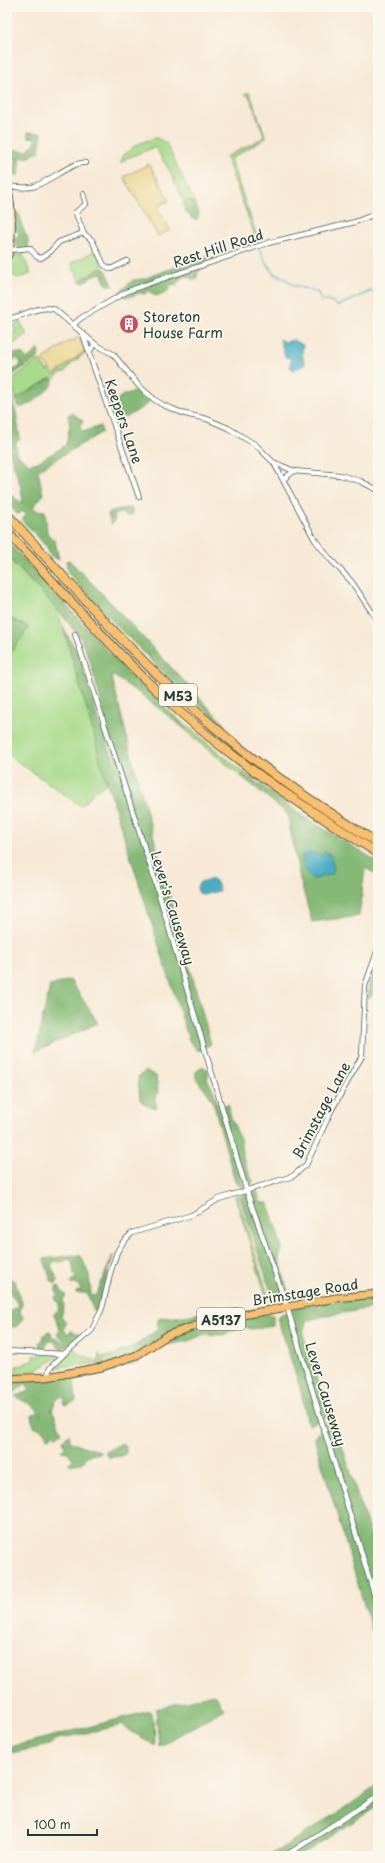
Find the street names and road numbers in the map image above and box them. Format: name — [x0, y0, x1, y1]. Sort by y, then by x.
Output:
street label: Rest Hill Road — [170, 223, 266, 273]
street label: Keepers Lane — [100, 376, 148, 466]
road number: M53 — [159, 684, 197, 706]
street label: Lever's Causeway — [146, 848, 200, 968]
street label: Brimstage Lane — [287, 1058, 355, 1162]
street label: Brimstage Road — [250, 1273, 360, 1311]
road number: A5137 — [197, 1308, 245, 1330]
street label: Lever Causeway — [300, 1339, 352, 1449]

